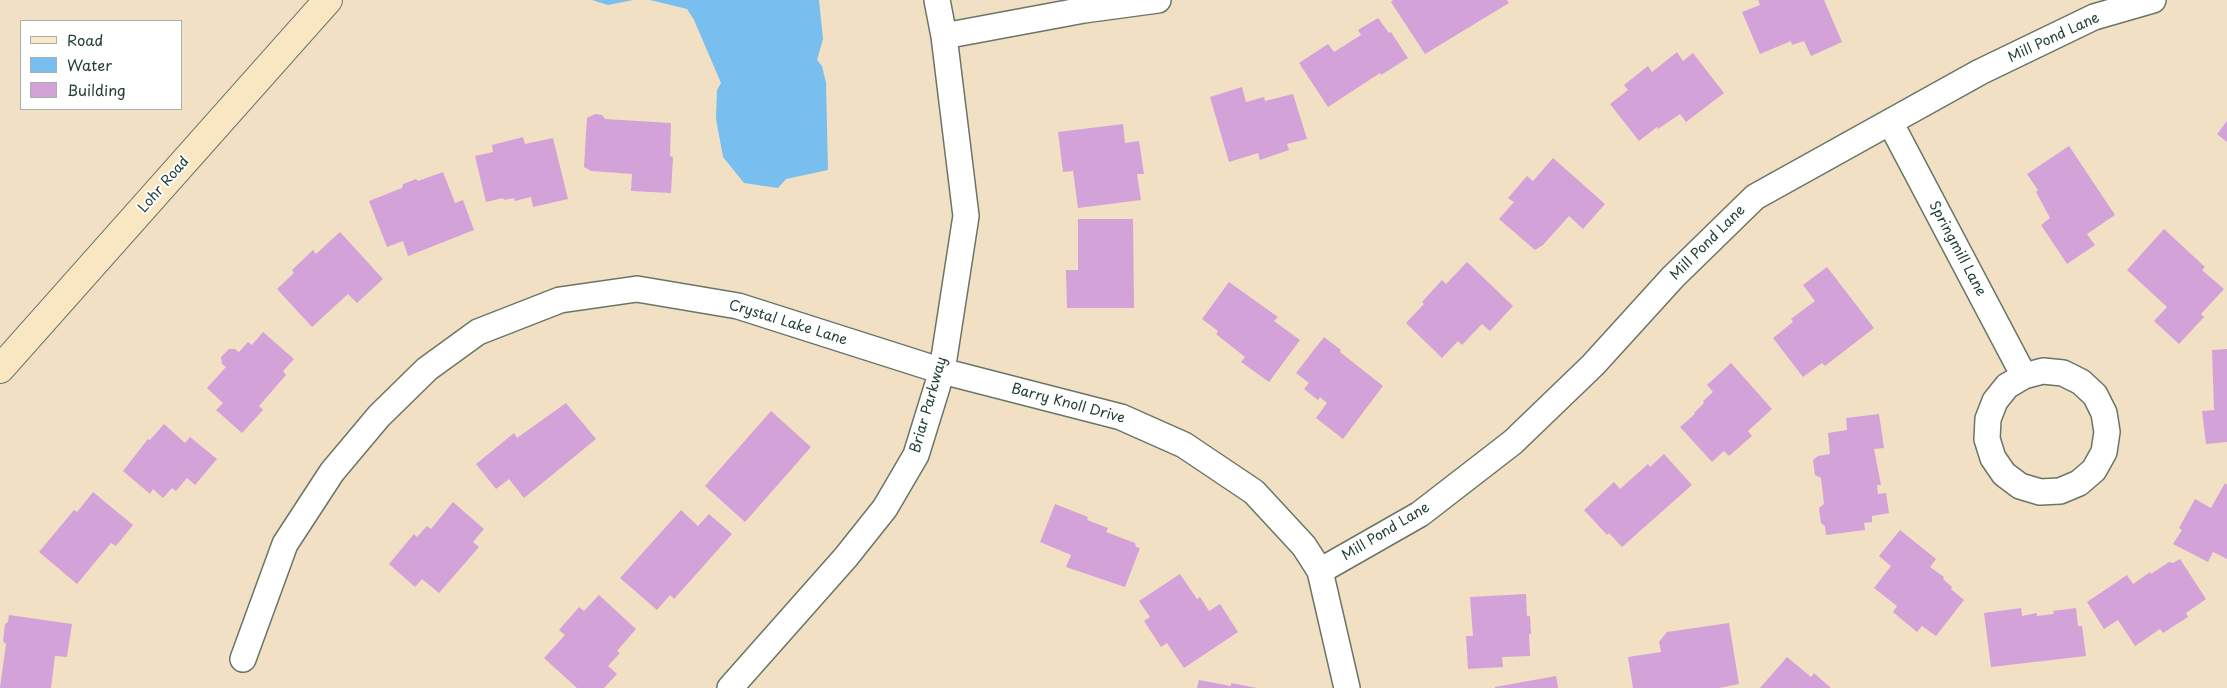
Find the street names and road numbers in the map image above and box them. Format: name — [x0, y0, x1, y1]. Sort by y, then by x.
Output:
street label: Mill Pond Lane — [2006, 9, 2102, 67]
street label: Lohr Road — [135, 153, 193, 217]
street label: Springmill Lane — [1925, 199, 1989, 299]
street label: Mill Pond Lane — [1667, 202, 1749, 284]
street label: Crystal Lake Lane — [727, 297, 849, 349]
street label: Briar Parkway — [907, 355, 951, 455]
street label: Barry Knoll Drive — [1009, 381, 1127, 427]
street label: Mill Pond Lane — [1339, 499, 1433, 565]

